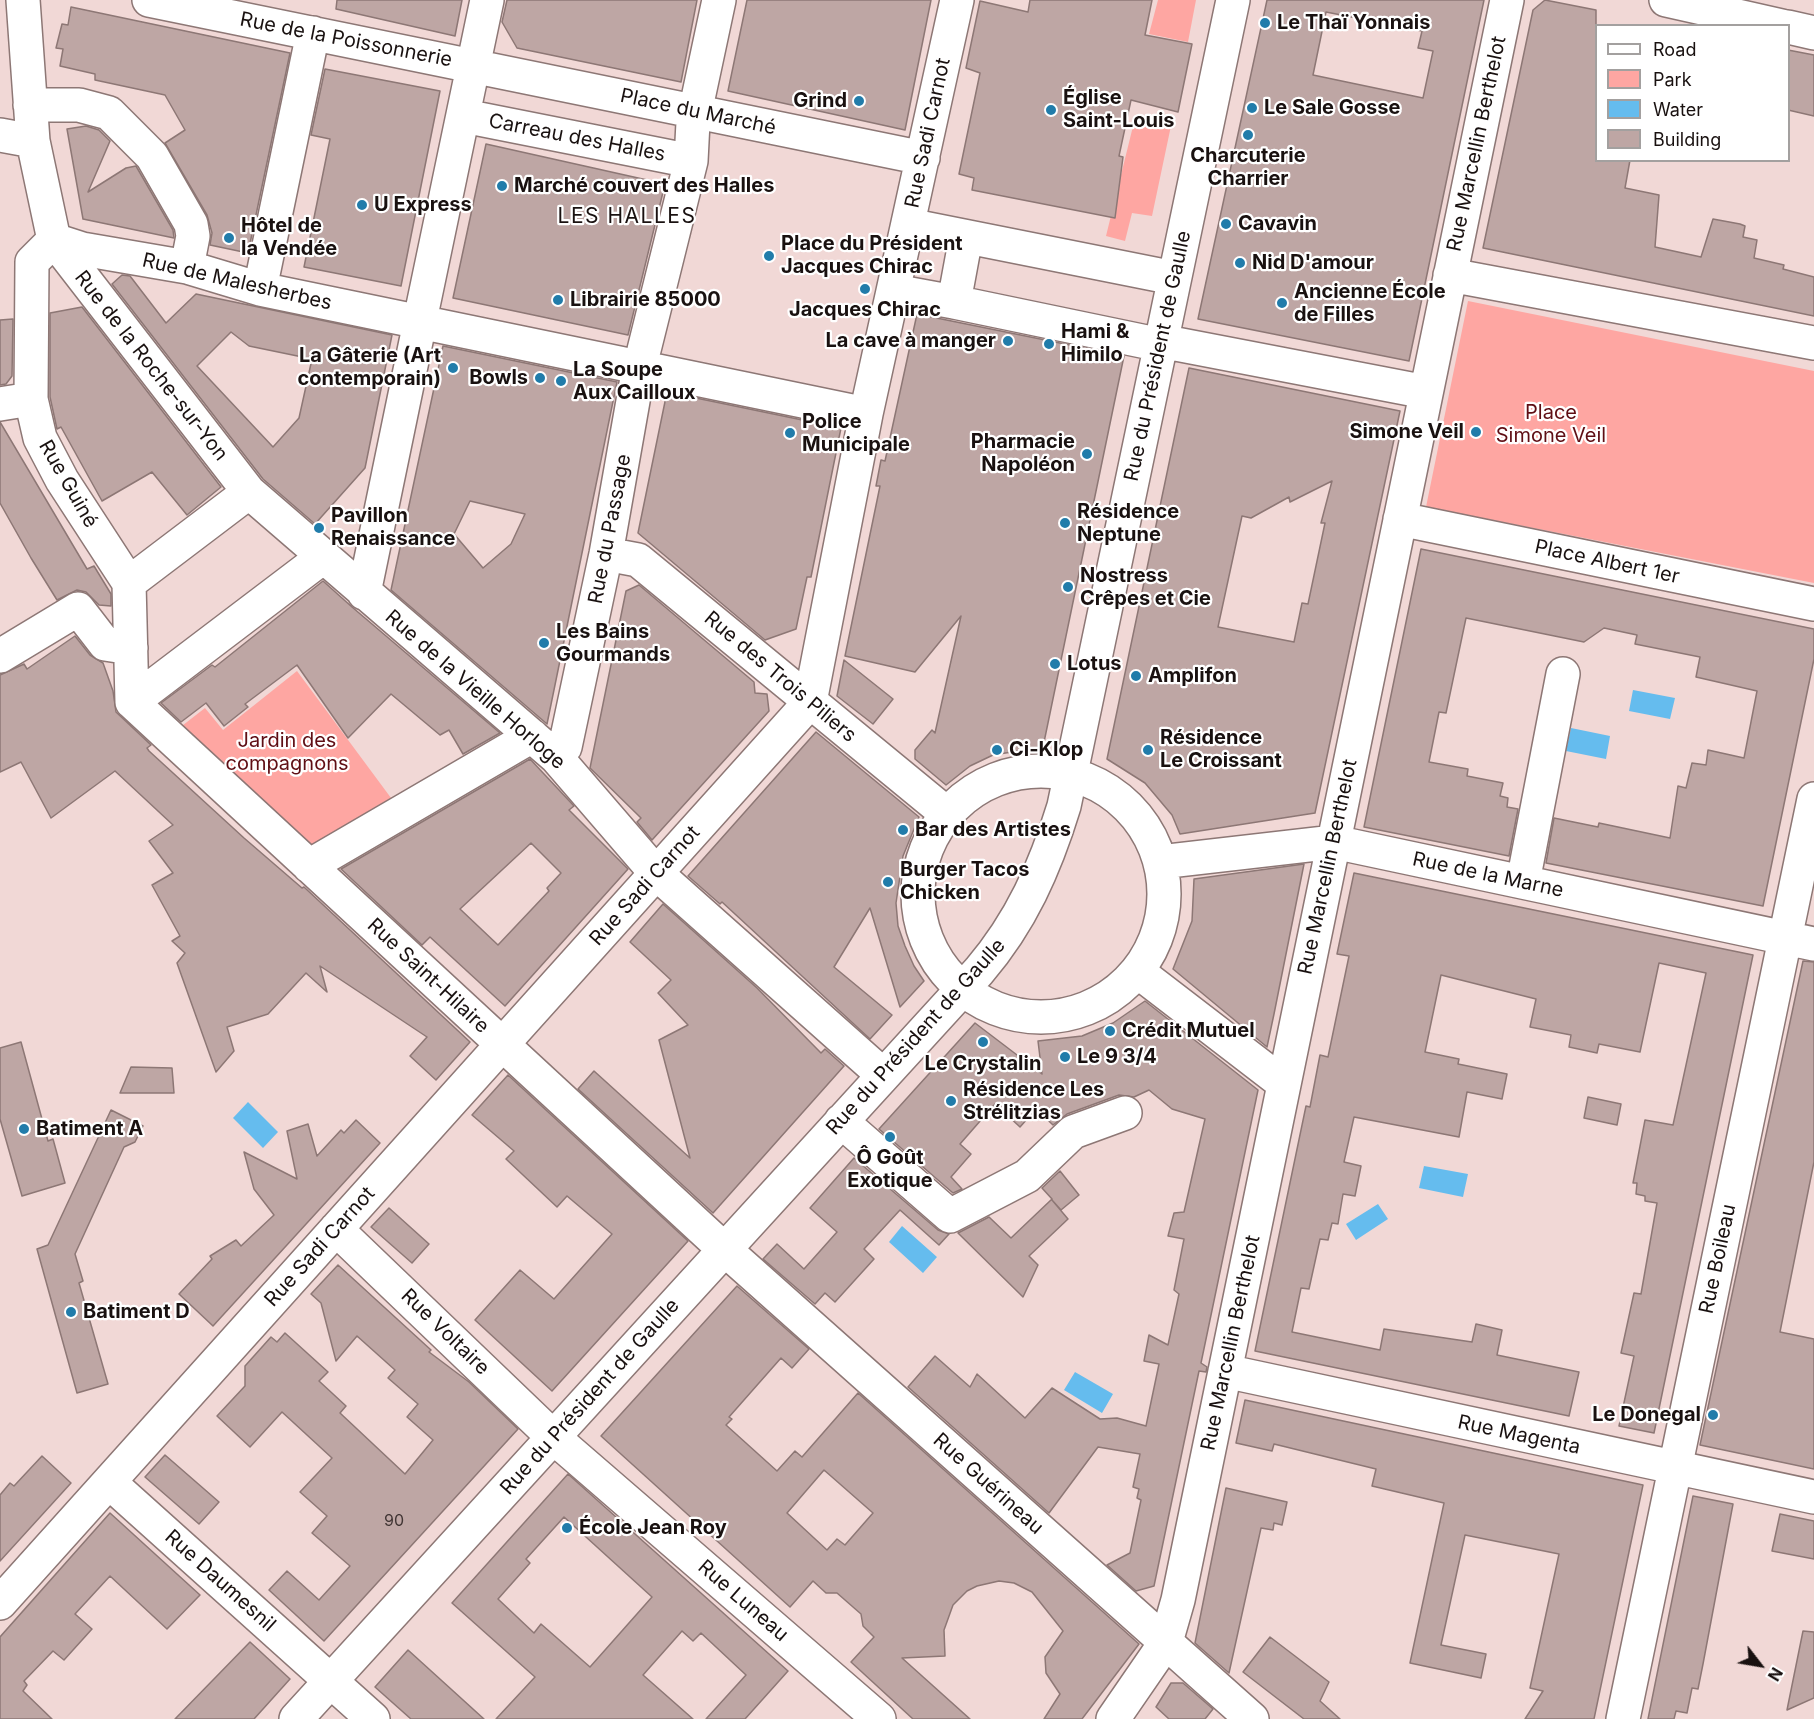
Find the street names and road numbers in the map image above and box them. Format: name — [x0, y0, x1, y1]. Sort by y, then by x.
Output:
street label: Rue de la Poissonnerie — [238, 8, 454, 72]
street label: Rue Marcellin Berthelot — [1442, 34, 1512, 254]
street label: Rue Sadi Carnot — [900, 56, 956, 210]
street label: Place du Marché — [618, 84, 778, 140]
street label: Carreau des Halles — [487, 109, 667, 167]
street label: Rue du Président de Gaulle — [1120, 229, 1196, 483]
street label: Rue de Malesherbes — [140, 249, 334, 315]
street label: Rue de la Roche-sur-Yon — [69, 266, 233, 466]
street label: Rue Guiné — [33, 436, 103, 532]
street label: Rue du Passage — [584, 452, 636, 606]
street label: Place Albert 1er — [1532, 535, 1682, 589]
street label: Rue de la Vieille Horloge — [380, 605, 570, 775]
street label: Rue des Trois Piliers — [699, 606, 861, 748]
street label: Rue Marcellin Berthelot — [1293, 757, 1363, 977]
street label: Rue Sadi Carnot — [585, 821, 705, 951]
street label: Rue de la Marne — [1410, 847, 1566, 903]
street label: Rue Saint-Hilaire — [362, 914, 494, 1038]
street label: Rue du Président de Gaulle — [822, 934, 1010, 1140]
street label: Rue Sadi Carnot — [260, 1182, 380, 1312]
street label: Rue Boileau — [1695, 1202, 1741, 1316]
street label: Rue Marcellin Berthelot — [1196, 1233, 1266, 1453]
street label: Rue Voltaire — [396, 1284, 494, 1380]
street label: Rue du Président de Gaulle — [496, 1294, 684, 1500]
street label: Rue Magenta — [1455, 1410, 1583, 1460]
street label: Rue Guérineau — [928, 1428, 1048, 1540]
street label: Rue Daumesnil — [160, 1525, 280, 1637]
street label: Rue Luneau — [693, 1555, 793, 1647]

